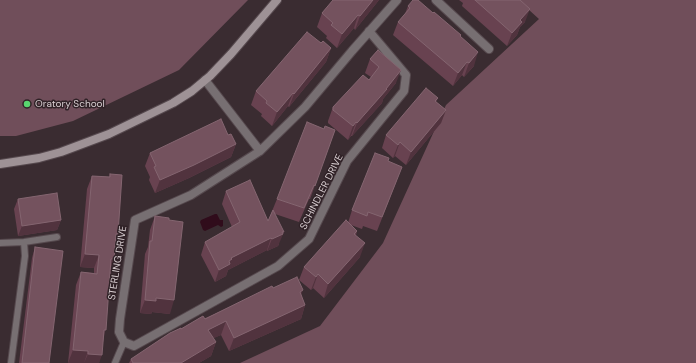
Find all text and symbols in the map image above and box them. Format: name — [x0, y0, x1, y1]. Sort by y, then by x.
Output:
place label: Oratory School — [35, 98, 105, 110]
marker: Oratory School — [22, 99, 32, 109]
street label: SCHINDLER DRIVE — [298, 152, 346, 232]
street label: STERLING DRIVE — [106, 225, 130, 301]

